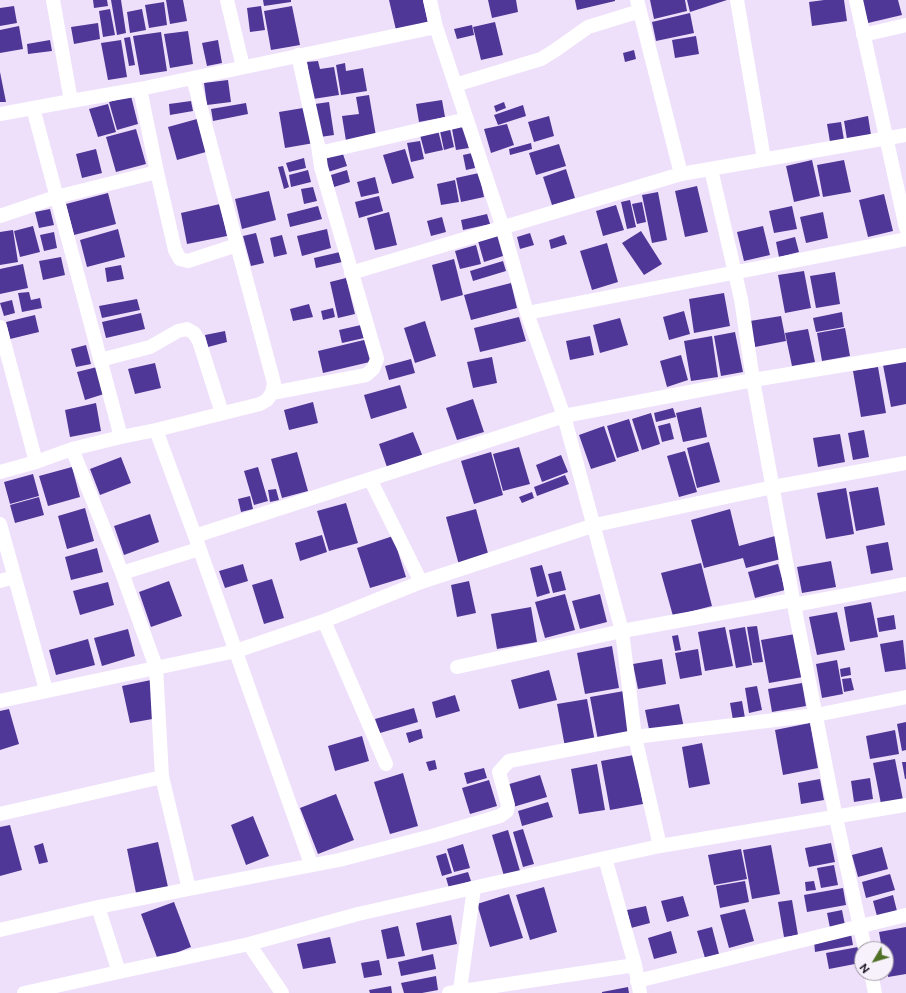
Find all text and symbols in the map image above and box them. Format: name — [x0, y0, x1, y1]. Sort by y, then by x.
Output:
north arrow — [854, 941, 894, 981]
text: N — [857, 961, 873, 975]

